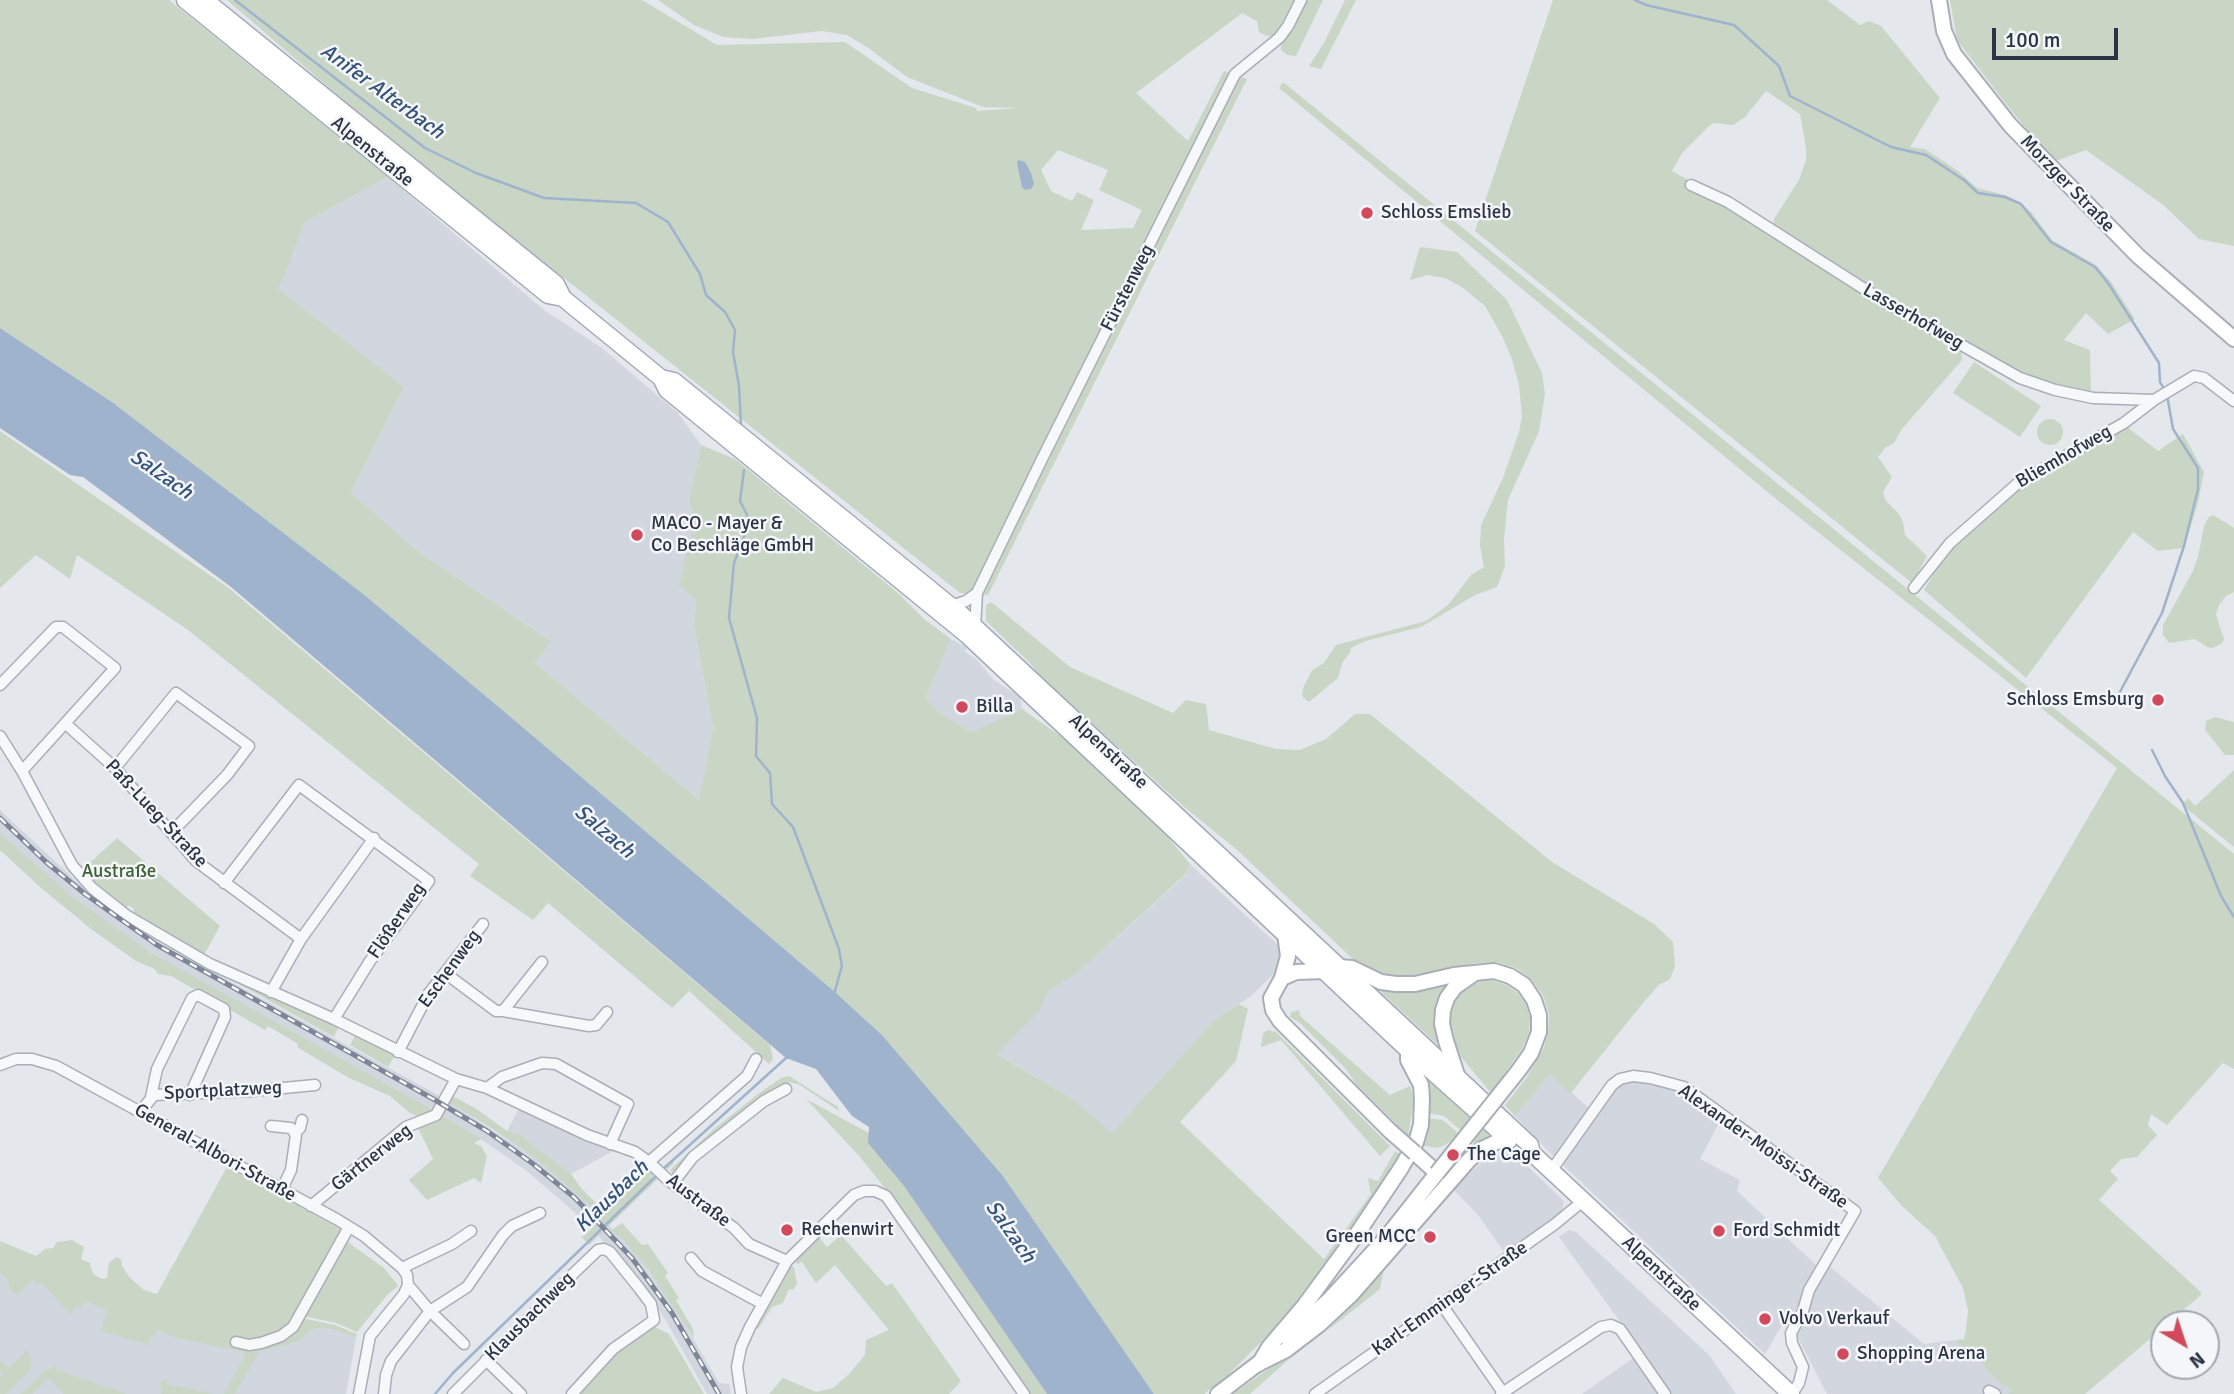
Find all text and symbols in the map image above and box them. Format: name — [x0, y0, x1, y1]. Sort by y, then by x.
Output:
scale bar — [1996, 14, 2122, 58]
text: 100 m — [2005, 27, 2060, 53]
water label: Anifer Alterbach — [315, 39, 449, 145]
street label: Alpenstraße — [326, 112, 418, 192]
street label: Morzger Straße — [2015, 131, 2119, 237]
place label: Schloss Emslieb — [1381, 202, 1511, 224]
marker: Schloss Emslieb — [1359, 205, 1375, 221]
street label: Fürstenweg — [1096, 241, 1160, 335]
street label: Lasserhofweg — [1859, 279, 1967, 355]
street label: Bliemhofweg — [2012, 420, 2116, 494]
water label: Salzach — [125, 445, 197, 505]
place label: MACO - Mayer & Co Beschläge GmbH — [651, 513, 814, 557]
marker: MACO - Mayer & Co Beschläge GmbH — [629, 527, 645, 543]
place label: Schloss Emsburg — [2007, 689, 2144, 711]
marker: Schloss Emsburg — [2150, 692, 2166, 708]
place label: Billa — [976, 696, 1013, 718]
marker: Billa — [954, 699, 970, 715]
street label: Alpenstraße — [1064, 710, 1152, 794]
street label: Paß-Lueg-Straße — [100, 755, 212, 873]
water label: Salzach — [569, 800, 639, 864]
park label: Austraße — [82, 861, 156, 883]
street label: Flößerweg — [363, 879, 431, 963]
street label: Eschenweg — [414, 926, 486, 1012]
street label: Sportplatzweg — [163, 1077, 283, 1105]
street label: Alexander-Moissi-Straße — [1674, 1080, 1852, 1214]
street label: General-Albori-Straße — [130, 1099, 300, 1207]
street label: Gärtnerweg — [327, 1119, 417, 1197]
place label: The Cage — [1467, 1144, 1541, 1166]
marker: The Cage — [1445, 1147, 1461, 1163]
water label: Klausbach — [570, 1156, 654, 1238]
street label: Austraße — [661, 1169, 735, 1233]
water label: Salzach — [980, 1196, 1040, 1268]
place label: Rechenwirt — [801, 1219, 894, 1241]
place label: Ford Schmidt — [1733, 1220, 1840, 1242]
marker: Rechenwirt — [779, 1222, 795, 1238]
marker: Ford Schmidt — [1711, 1223, 1727, 1239]
place label: Green MCC — [1325, 1226, 1416, 1248]
marker: Green MCC — [1422, 1229, 1438, 1245]
street label: Alpenstraße — [1617, 1232, 1705, 1316]
street label: Karl-Emminger-Straße — [1368, 1237, 1532, 1361]
street label: Klausbachweg — [481, 1268, 579, 1366]
place label: Volvo Verkauf — [1779, 1308, 1889, 1330]
north arrow — [2150, 1310, 2220, 1380]
marker: Volvo Verkauf — [1757, 1311, 1773, 1327]
place label: Shopping Arena — [1857, 1343, 1985, 1365]
marker: Shopping Arena — [1835, 1346, 1851, 1362]
text: N — [2184, 1346, 2210, 1373]

